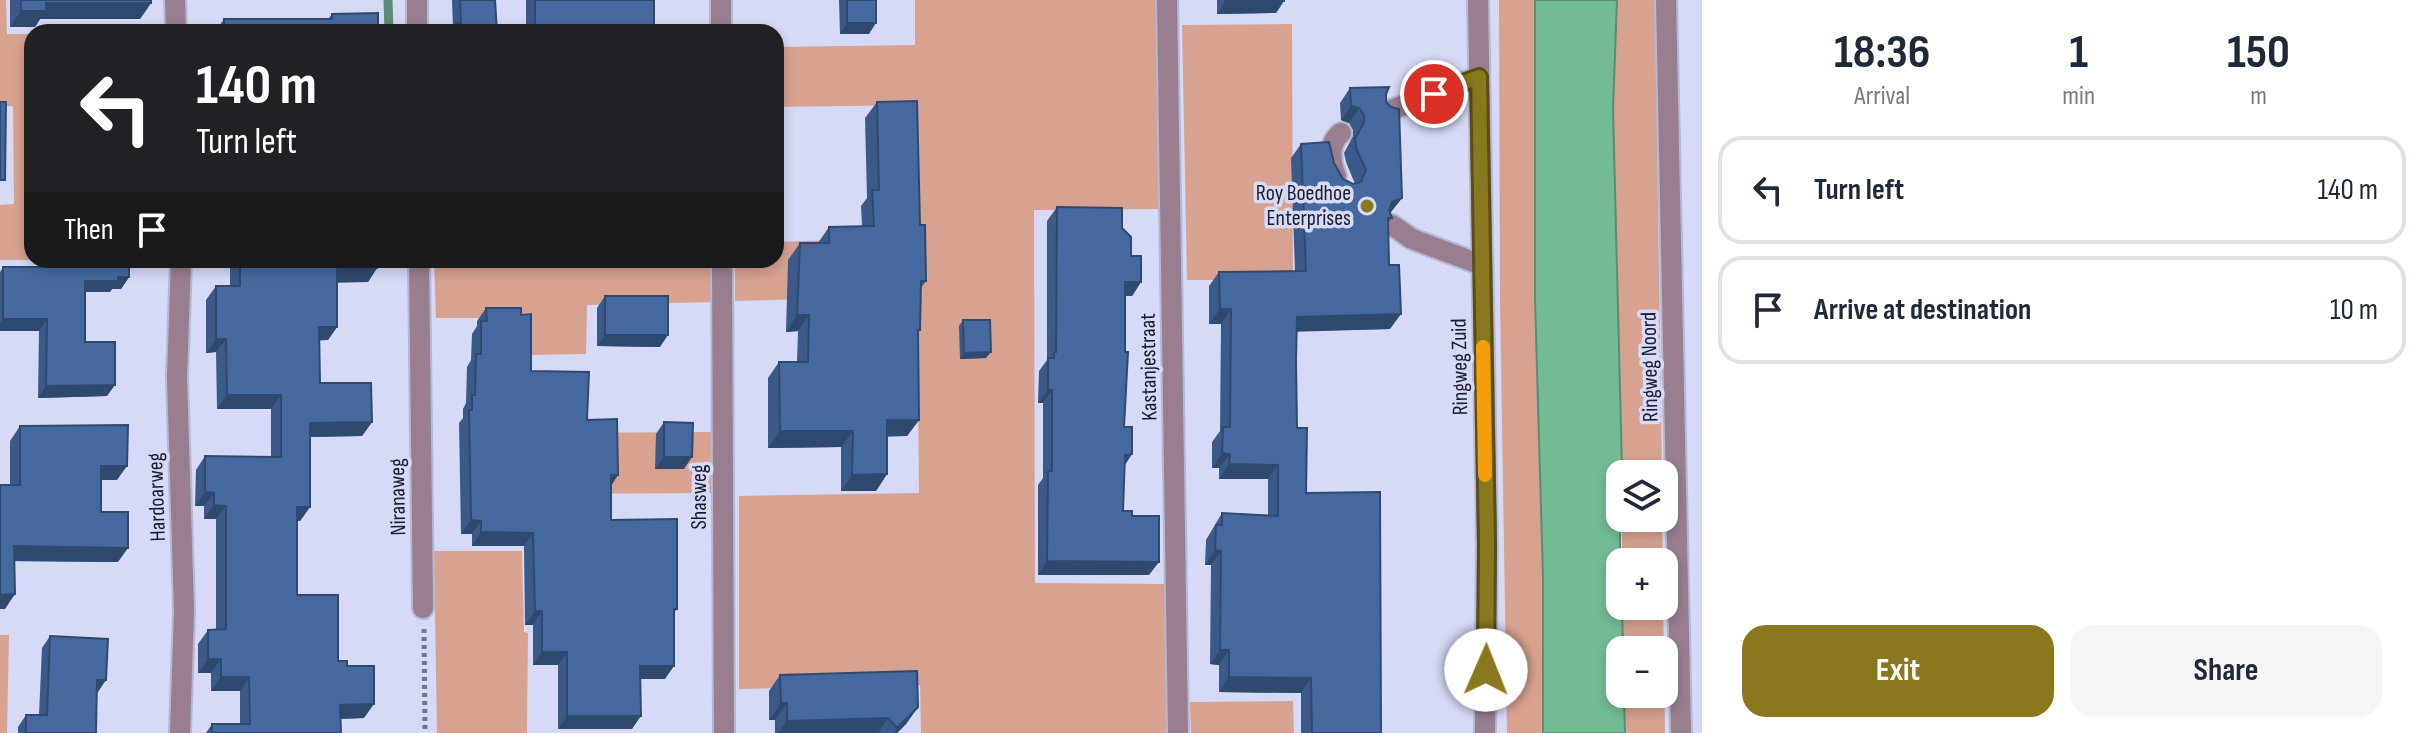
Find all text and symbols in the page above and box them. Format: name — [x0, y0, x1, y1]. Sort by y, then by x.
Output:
text: 18:36 — [1834, 24, 1930, 81]
text: 1 — [2069, 24, 2088, 81]
text: 150 — [2227, 24, 2290, 81]
text: 140 m — [196, 53, 317, 120]
icon: left — [64, 56, 168, 160]
pin — [1400, 60, 1468, 128]
icon: arrive — [1412, 72, 1456, 116]
text: Arrival — [1854, 81, 1910, 112]
text: min — [2062, 81, 2095, 112]
text: m — [2250, 81, 2267, 112]
text: Turn left — [196, 121, 297, 164]
icon: left — [1746, 168, 1790, 212]
text: Turn left — [1814, 172, 1904, 208]
text: 140 m — [2318, 172, 2378, 208]
place label: Roy Boedhoe Enterprises — [1256, 180, 1351, 232]
marker: Roy Boedhoe Enterprises — [1358, 197, 1376, 215]
icon: arrive — [130, 208, 174, 252]
text: Then — [64, 212, 114, 248]
icon: arrive — [1746, 288, 1790, 332]
text: Arrive at destination — [1814, 292, 2031, 328]
text: 10 m — [2330, 292, 2378, 328]
street label: Ringweg Noord — [1636, 312, 1664, 422]
street label: Kastanjestraat — [1135, 313, 1163, 421]
street label: Ringweg Zuid — [1446, 318, 1474, 416]
street label: Hardoarweg — [142, 452, 172, 542]
street label: Niranaweg — [384, 458, 412, 536]
map controls — [1606, 460, 1678, 708]
button: layers — [1606, 460, 1678, 532]
street label: Shasweg — [686, 464, 713, 530]
button: + — [1606, 548, 1678, 620]
button: Exit — [1742, 625, 2054, 717]
button: Share — [2070, 625, 2382, 717]
position arrow — [1444, 628, 1528, 712]
button: − — [1606, 636, 1678, 708]

